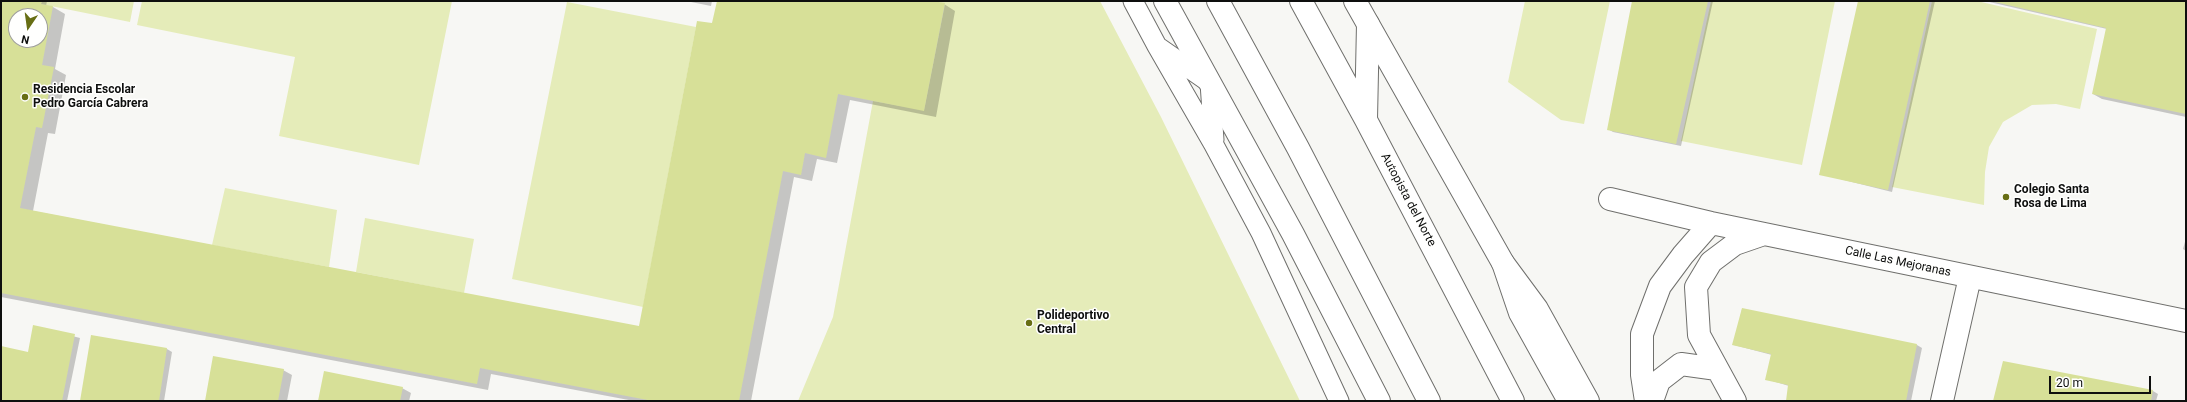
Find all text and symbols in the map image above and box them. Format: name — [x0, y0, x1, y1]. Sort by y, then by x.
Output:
north arrow — [8, 8, 48, 48]
text: N — [20, 32, 31, 46]
place label: Residencia Escolar Pedro García Cabrera — [33, 83, 148, 111]
marker: Residencia Escolar Pedro García Cabrera — [20, 92, 30, 102]
street label: Autopista del Norte — [1377, 151, 1439, 249]
place label: Colegio Santa Rosa de Lima — [2014, 183, 2089, 211]
marker: Colegio Santa Rosa de Lima — [2001, 192, 2011, 202]
street label: Calle Las Mejoranas — [1844, 244, 1952, 280]
place label: Polideportivo Central — [1037, 309, 1109, 337]
marker: Polideportivo Central — [1024, 318, 1034, 328]
scale bar — [2051, 368, 2153, 394]
text: 20 m — [2056, 376, 2083, 390]

